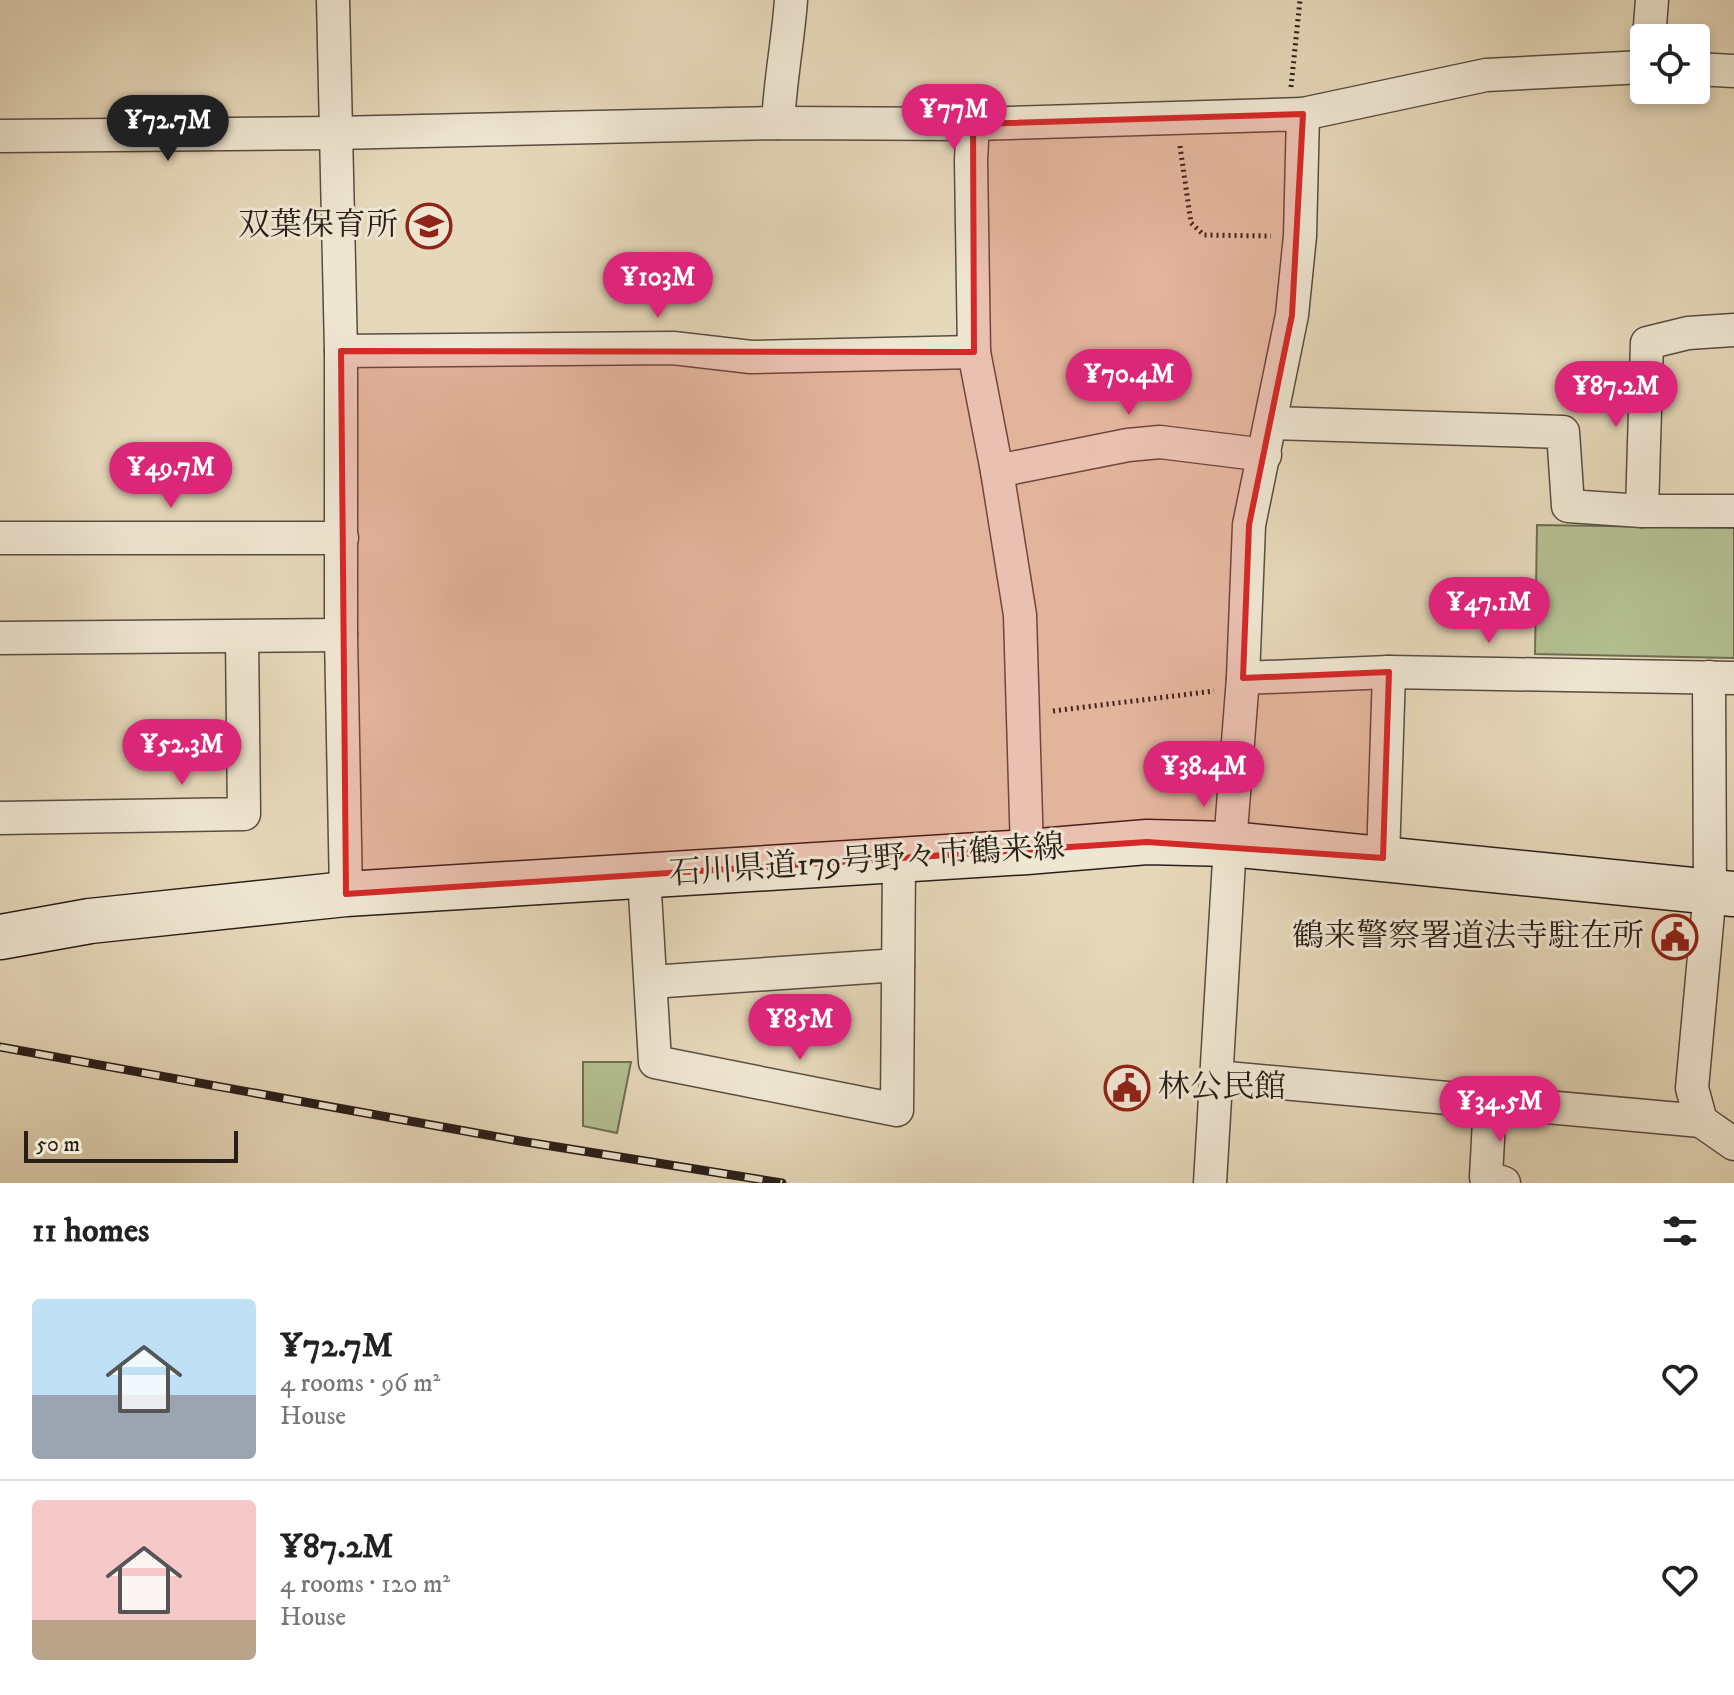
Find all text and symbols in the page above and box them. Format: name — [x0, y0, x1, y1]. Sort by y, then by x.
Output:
map controls — [1630, 24, 1710, 104]
button: locate — [1630, 24, 1710, 104]
pin: ¥77M — [907, 84, 1001, 152]
text: ¥77M — [920, 93, 988, 126]
pin: ¥72.7M — [103, 95, 233, 163]
text: ¥72.7M — [125, 104, 211, 137]
school or university icon: 双葉保育所 — [405, 202, 453, 250]
place label: 双葉保育所 — [238, 206, 398, 246]
pin: ¥103M — [602, 252, 714, 320]
text: ¥103M — [621, 261, 695, 294]
pin: ¥70.4M — [1064, 349, 1194, 417]
text: ¥70.4M — [1084, 358, 1174, 391]
pin: ¥87.2M — [1551, 361, 1681, 429]
text: ¥87.2M — [1573, 370, 1659, 403]
pin: ¥49.7M — [106, 442, 236, 510]
text: ¥49.7M — [127, 451, 215, 484]
pin: ¥47.1M — [1424, 577, 1554, 645]
text: ¥47.1M — [1447, 586, 1531, 619]
pin: ¥52.3M — [117, 719, 247, 787]
text: ¥52.3M — [140, 728, 224, 761]
pin: ¥38.4M — [1139, 741, 1269, 809]
text: ¥38.4M — [1161, 750, 1247, 783]
street label: 石川県道179号野々市鶴来線 — [668, 827, 1066, 895]
public building icon: 鶴来警察署道法寺駐在所 — [1651, 913, 1699, 961]
place label: 鶴来警察署道法寺駐在所 — [1292, 917, 1644, 957]
pin: ¥85M — [753, 994, 847, 1062]
text: ¥85M — [766, 1003, 834, 1036]
public building icon: 林公民館 — [1103, 1064, 1151, 1112]
place label: 林公民館 — [1158, 1068, 1286, 1108]
pin: ¥34.5M — [1435, 1076, 1565, 1144]
text: ¥34.5M — [1457, 1085, 1543, 1118]
scale bar — [24, 1127, 238, 1163]
text: 50 m — [36, 1131, 80, 1158]
icon: filters — [1658, 1209, 1702, 1253]
text: 11 homes — [32, 1210, 149, 1252]
text: ¥72.7M — [280, 1325, 393, 1367]
icon: home — [96, 1331, 192, 1427]
icon: heart — [1658, 1357, 1702, 1401]
text: 4 rooms · 96 m² — [280, 1367, 440, 1400]
text: House — [280, 1400, 346, 1433]
text: ¥87.2M — [280, 1526, 393, 1568]
icon: home — [96, 1532, 192, 1628]
icon: heart — [1658, 1558, 1702, 1602]
text: 4 rooms · 120 m² — [280, 1568, 450, 1601]
text: House — [280, 1601, 346, 1634]

